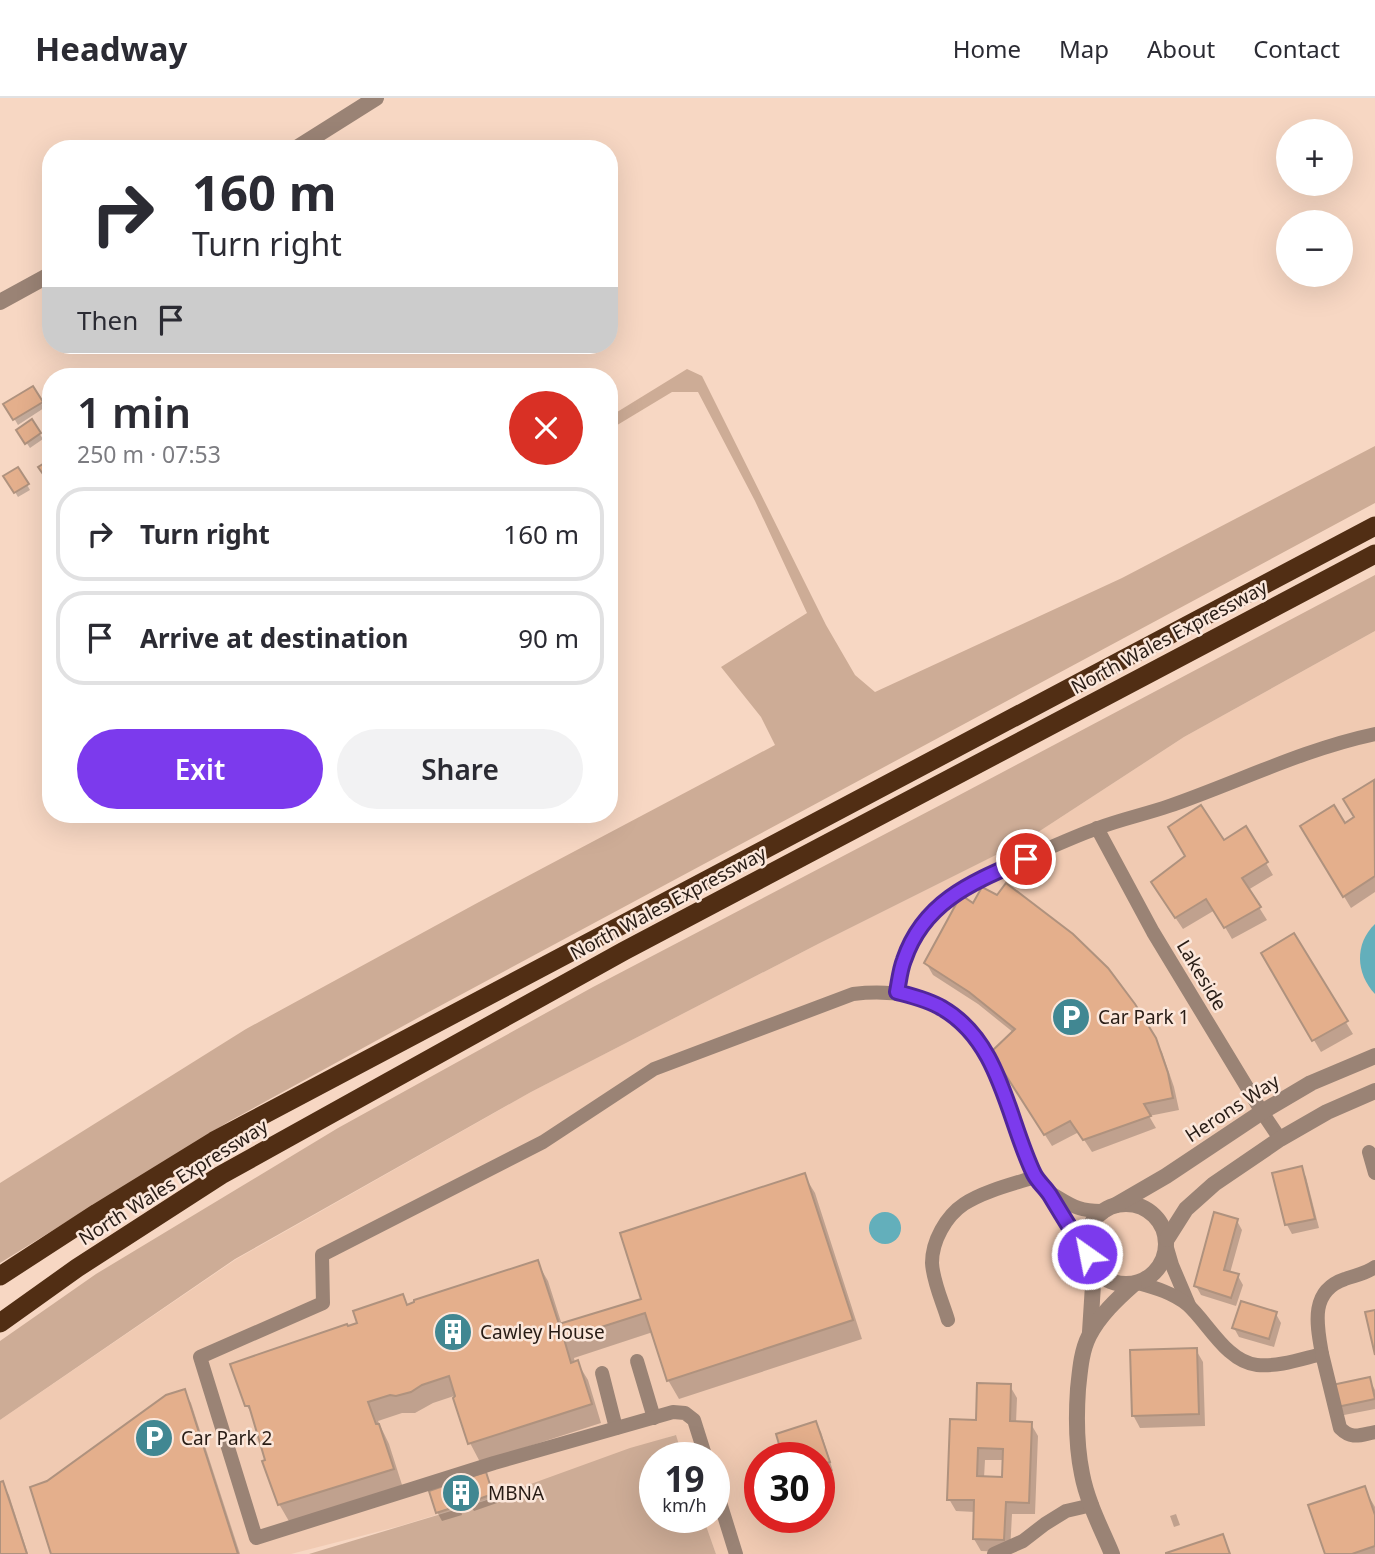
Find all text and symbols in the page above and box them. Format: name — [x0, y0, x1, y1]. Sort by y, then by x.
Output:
text: Headway — [35, 26, 187, 71]
text: Home — [953, 32, 1021, 65]
text: Map — [1059, 32, 1109, 65]
text: About — [1147, 32, 1215, 65]
text: Contact — [1253, 32, 1340, 65]
map controls — [1276, 119, 1353, 287]
button: + — [1276, 119, 1353, 196]
text: 160 m — [192, 159, 337, 225]
icon: right — [77, 168, 168, 259]
button: − — [1276, 210, 1353, 287]
text: Turn right — [192, 222, 342, 265]
icon: arrive — [152, 301, 190, 339]
text: Then — [77, 302, 138, 338]
text: 1 min — [77, 383, 191, 440]
button: close — [509, 391, 583, 465]
text: 250 m · 07:53 — [77, 438, 221, 470]
icon: right — [81, 515, 119, 553]
text: Turn right — [140, 516, 270, 552]
text: 160 m — [503, 516, 579, 552]
street label: North Wales Expressway — [1066, 574, 1272, 700]
icon: arrive — [81, 619, 119, 657]
text: Arrive at destination — [140, 620, 409, 656]
text: 90 m — [518, 620, 579, 656]
button: Exit — [77, 729, 323, 809]
button: Share — [337, 729, 583, 809]
pin — [996, 829, 1056, 889]
street label: North Wales Expressway — [565, 840, 771, 966]
icon: arrive — [1007, 840, 1045, 878]
street label: Lakeside — [1171, 935, 1233, 1015]
parking icon: Car Park 1 — [1050, 996, 1092, 1038]
place label: Car Park 1 — [1098, 1004, 1189, 1030]
street label: Herons Way — [1180, 1068, 1284, 1148]
street label: North Wales Expressway — [73, 1113, 273, 1251]
position arrow — [1050, 1217, 1124, 1291]
building icon: Cawley House — [432, 1311, 474, 1353]
place label: Cawley House — [480, 1319, 605, 1345]
parking icon: Car Park 2 — [133, 1417, 175, 1459]
place label: Car Park 2 — [181, 1425, 272, 1451]
speed limit sign: 30 — [744, 1442, 835, 1533]
text: 19 — [664, 1455, 705, 1502]
building icon: MBNA — [440, 1472, 482, 1514]
place label: MBNA — [488, 1480, 545, 1506]
text: km/h — [662, 1493, 707, 1517]

